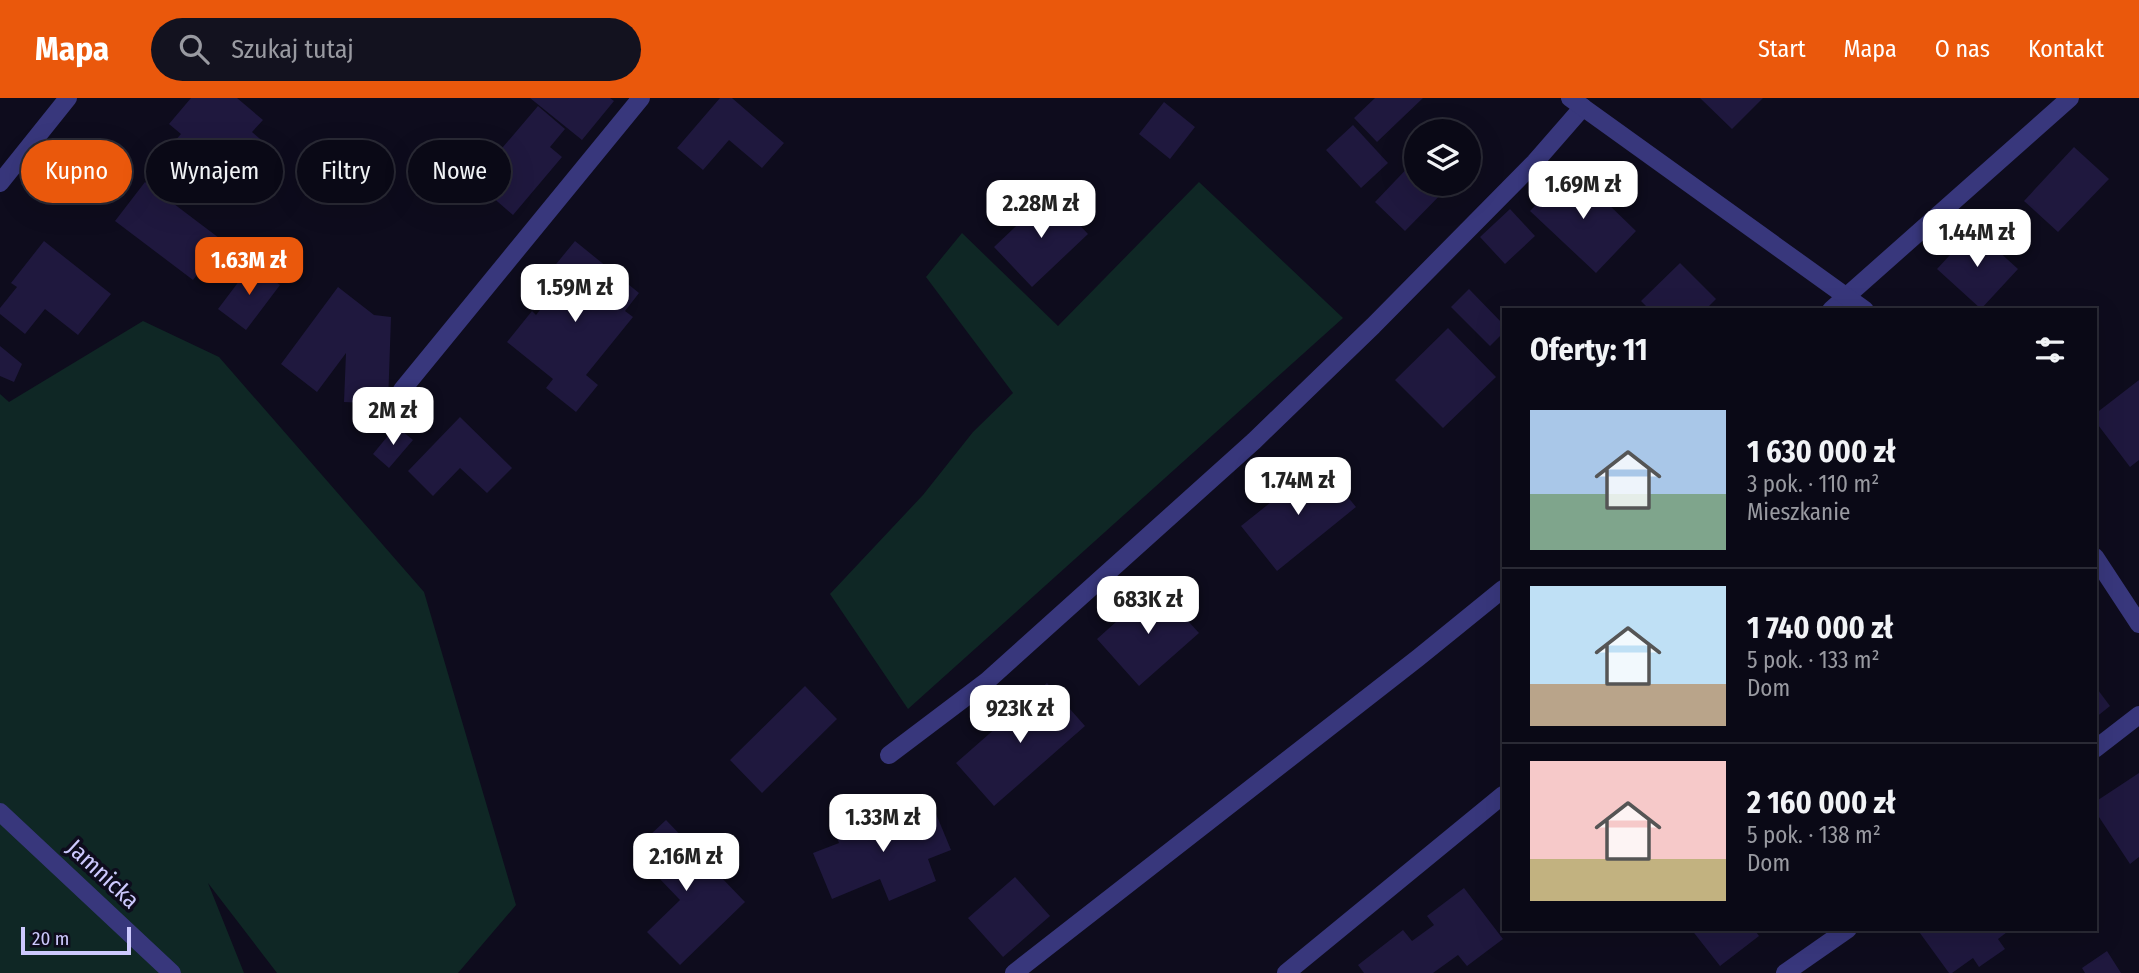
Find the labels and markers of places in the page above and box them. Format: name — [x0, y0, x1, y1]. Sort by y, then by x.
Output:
pin: 1.69M zł — [1511, 162, 1655, 221]
pin: 2.28M zł — [969, 180, 1113, 240]
pin: 1.44M zł — [1905, 209, 2049, 269]
pin: 1.63M zł — [177, 238, 321, 297]
pin: 1.59M zł — [503, 264, 647, 324]
pin: 2M zł — [344, 388, 442, 447]
pin: 1.74M zł — [1226, 458, 1370, 517]
pin: 683K zł — [1083, 576, 1213, 636]
pin: 923K zł — [955, 686, 1085, 745]
pin: 1.33M zł — [811, 794, 955, 854]
pin: 2.16M zł — [614, 834, 758, 893]

